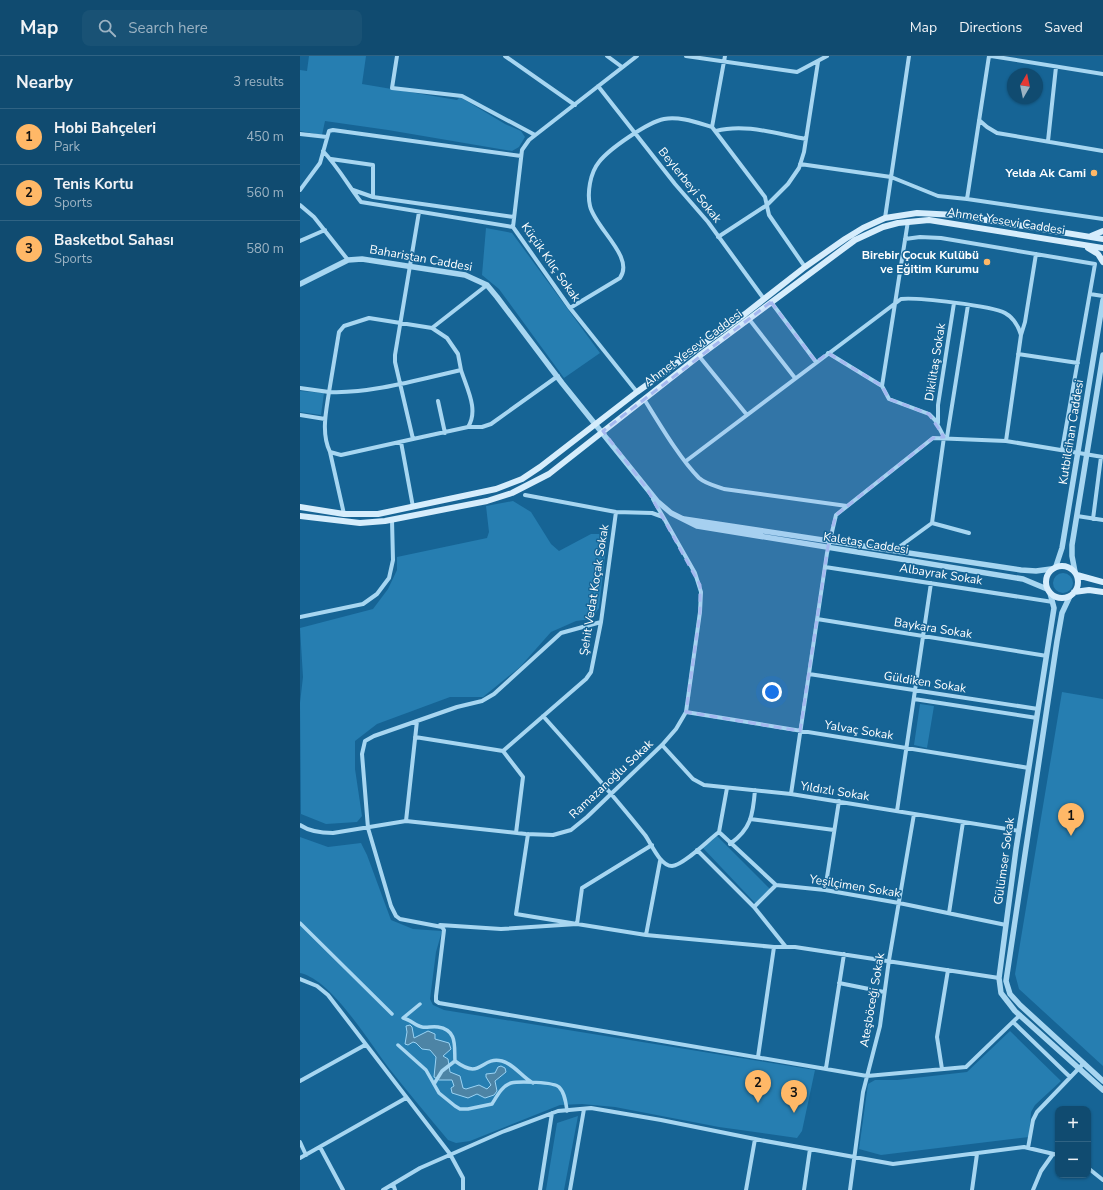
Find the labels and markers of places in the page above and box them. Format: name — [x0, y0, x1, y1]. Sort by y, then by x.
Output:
place label: Yelda Ak Cami — [1005, 165, 1086, 181]
marker: Yelda Ak Cami — [1089, 168, 1099, 178]
place label: Birebir Çocuk Kulübü ve Eğitim Kurumu — [862, 247, 979, 277]
marker: Birebir Çocuk Kulübü ve Eğitim Kurumu — [982, 257, 992, 267]
pin: 1 — [1058, 803, 1084, 836]
pin: 2 — [745, 1070, 771, 1103]
pin: 3 — [781, 1080, 807, 1113]

